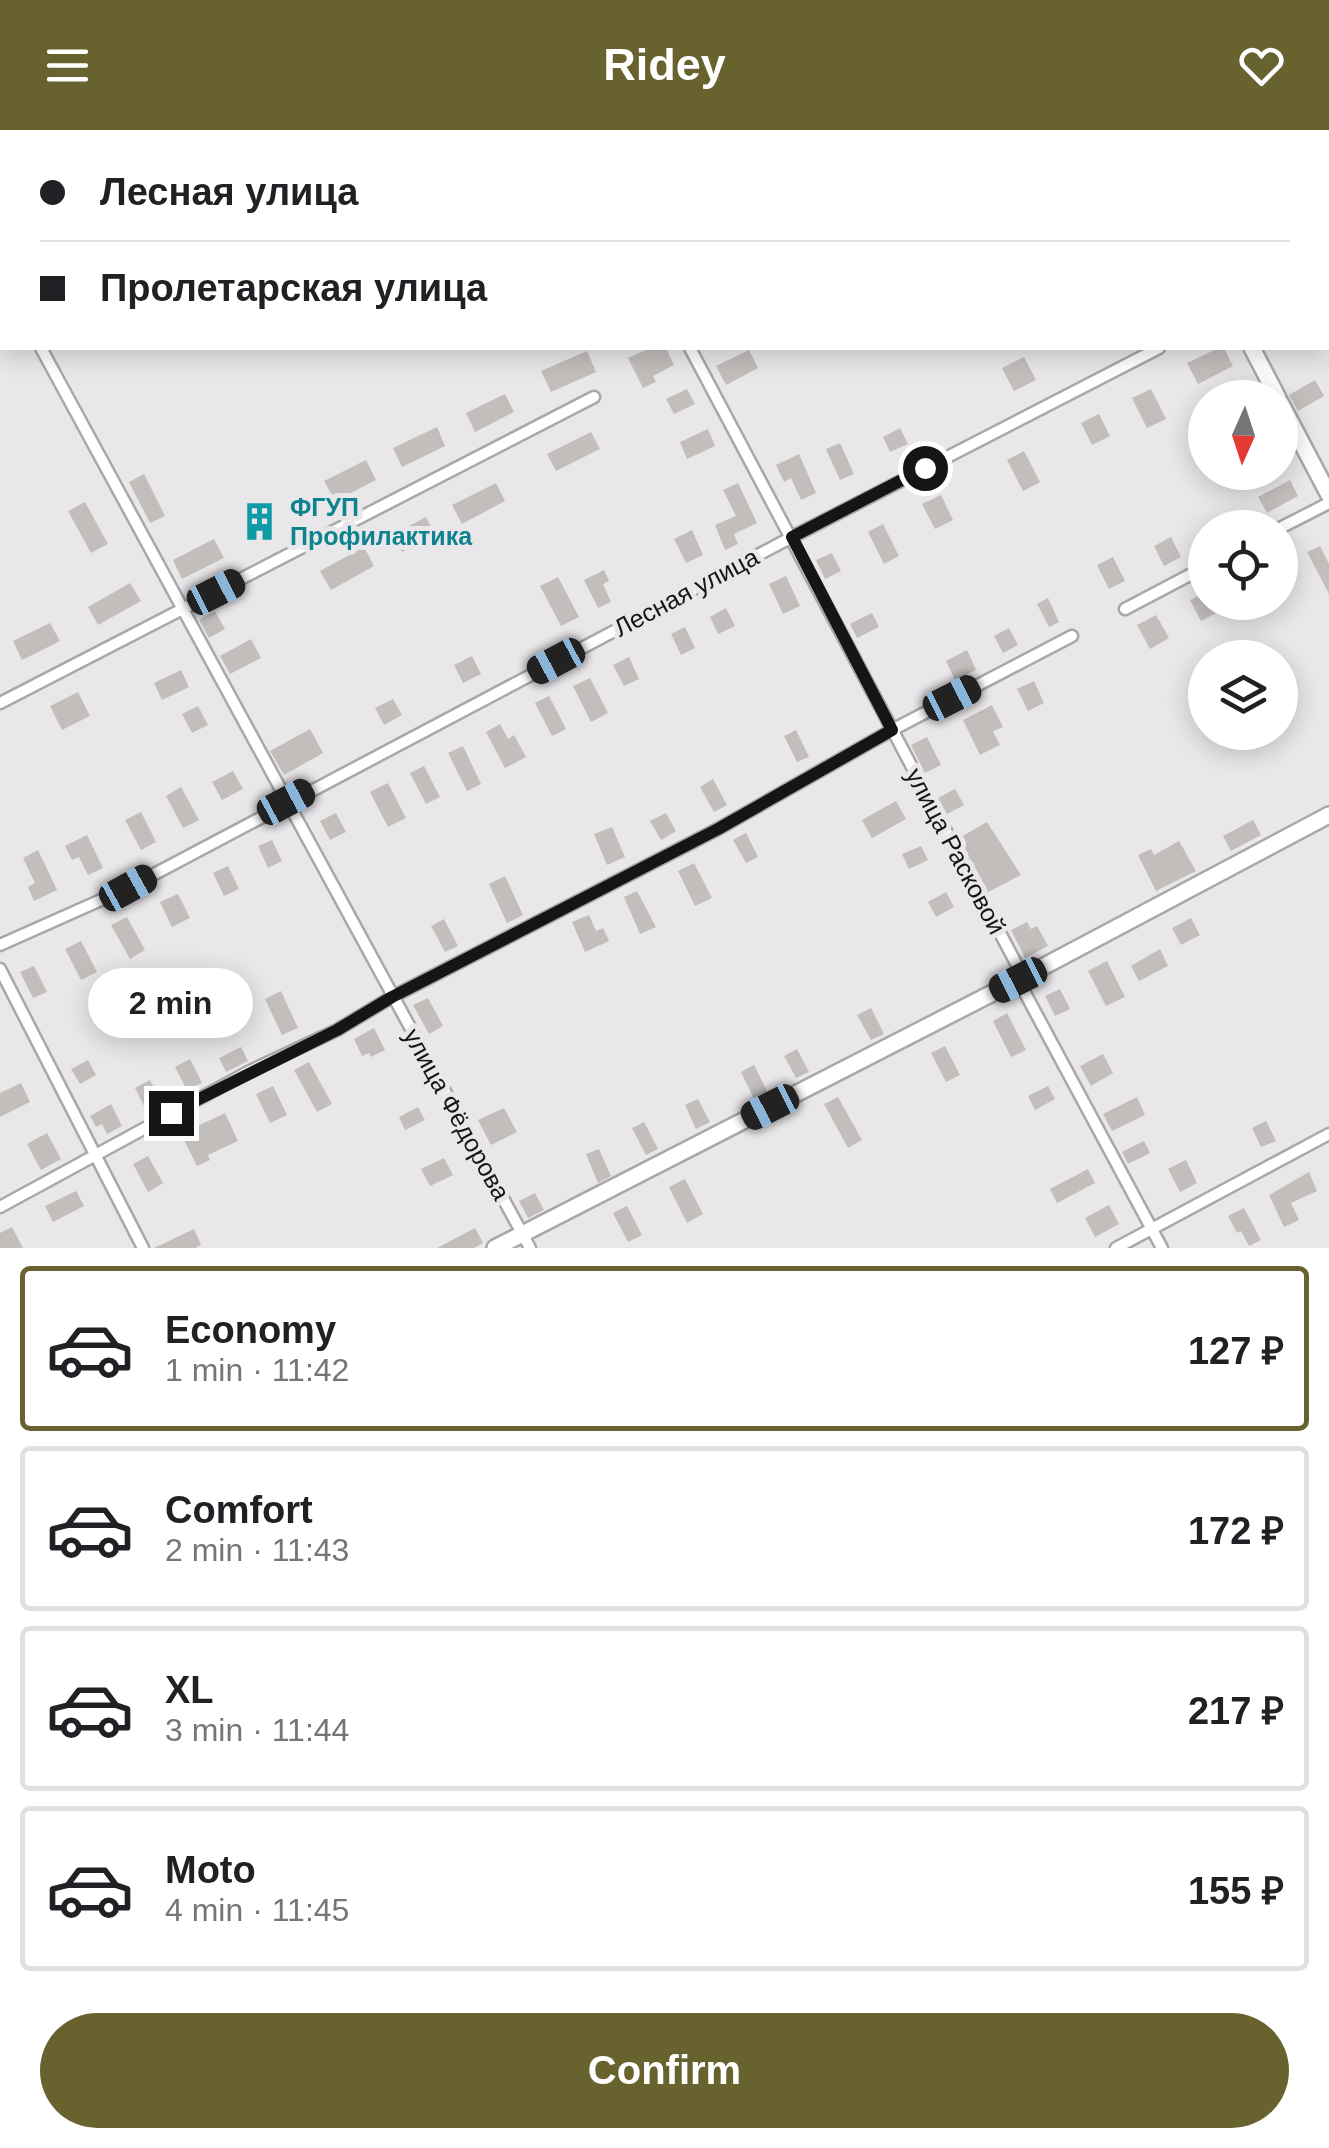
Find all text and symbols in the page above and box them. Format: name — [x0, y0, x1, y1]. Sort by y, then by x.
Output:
icon: menu — [40, 38, 95, 93]
icon: heart — [1234, 38, 1289, 93]
text: Ridey — [603, 39, 726, 90]
text: Лесная улица — [100, 171, 358, 213]
text: Пролетарская улица — [100, 267, 487, 309]
north arrow — [1188, 380, 1298, 490]
map controls — [1188, 380, 1298, 750]
route start — [903, 446, 948, 491]
place label: ФГУП Профилактика — [290, 493, 473, 550]
building icon: ФГУП Профилактика — [239, 500, 281, 542]
button: locate — [1188, 510, 1298, 620]
street label: Лесная улица — [609, 542, 763, 642]
car — [182, 565, 250, 619]
car — [522, 634, 590, 688]
button: layers — [1188, 640, 1298, 750]
car — [918, 671, 986, 725]
street label: улица Расковой — [900, 763, 1012, 939]
car — [252, 775, 320, 829]
car — [94, 860, 162, 916]
car — [984, 953, 1052, 1007]
callout: 2 min — [89, 968, 254, 1038]
text: 2 min — [129, 985, 212, 1021]
street label: улица Фёдорова — [398, 1023, 516, 1205]
car — [736, 1080, 804, 1134]
route end — [149, 1091, 194, 1136]
icon: car — [45, 1304, 135, 1394]
text: Economy — [165, 1309, 336, 1351]
text: 127 ₽ — [1188, 1330, 1284, 1372]
text: 1 min · 11:42 — [165, 1352, 349, 1388]
icon: car — [45, 1484, 135, 1574]
text: Comfort — [165, 1489, 313, 1531]
text: 172 ₽ — [1188, 1510, 1284, 1552]
text: 2 min · 11:43 — [165, 1532, 349, 1568]
icon: car — [45, 1664, 135, 1754]
text: XL — [165, 1669, 214, 1711]
text: 217 ₽ — [1188, 1690, 1284, 1732]
text: 3 min · 11:44 — [165, 1712, 349, 1748]
icon: car — [45, 1844, 135, 1934]
text: Moto — [165, 1849, 256, 1891]
text: 155 ₽ — [1188, 1870, 1284, 1912]
text: 4 min · 11:45 — [165, 1892, 349, 1928]
button: Confirm — [40, 2013, 1289, 2128]

